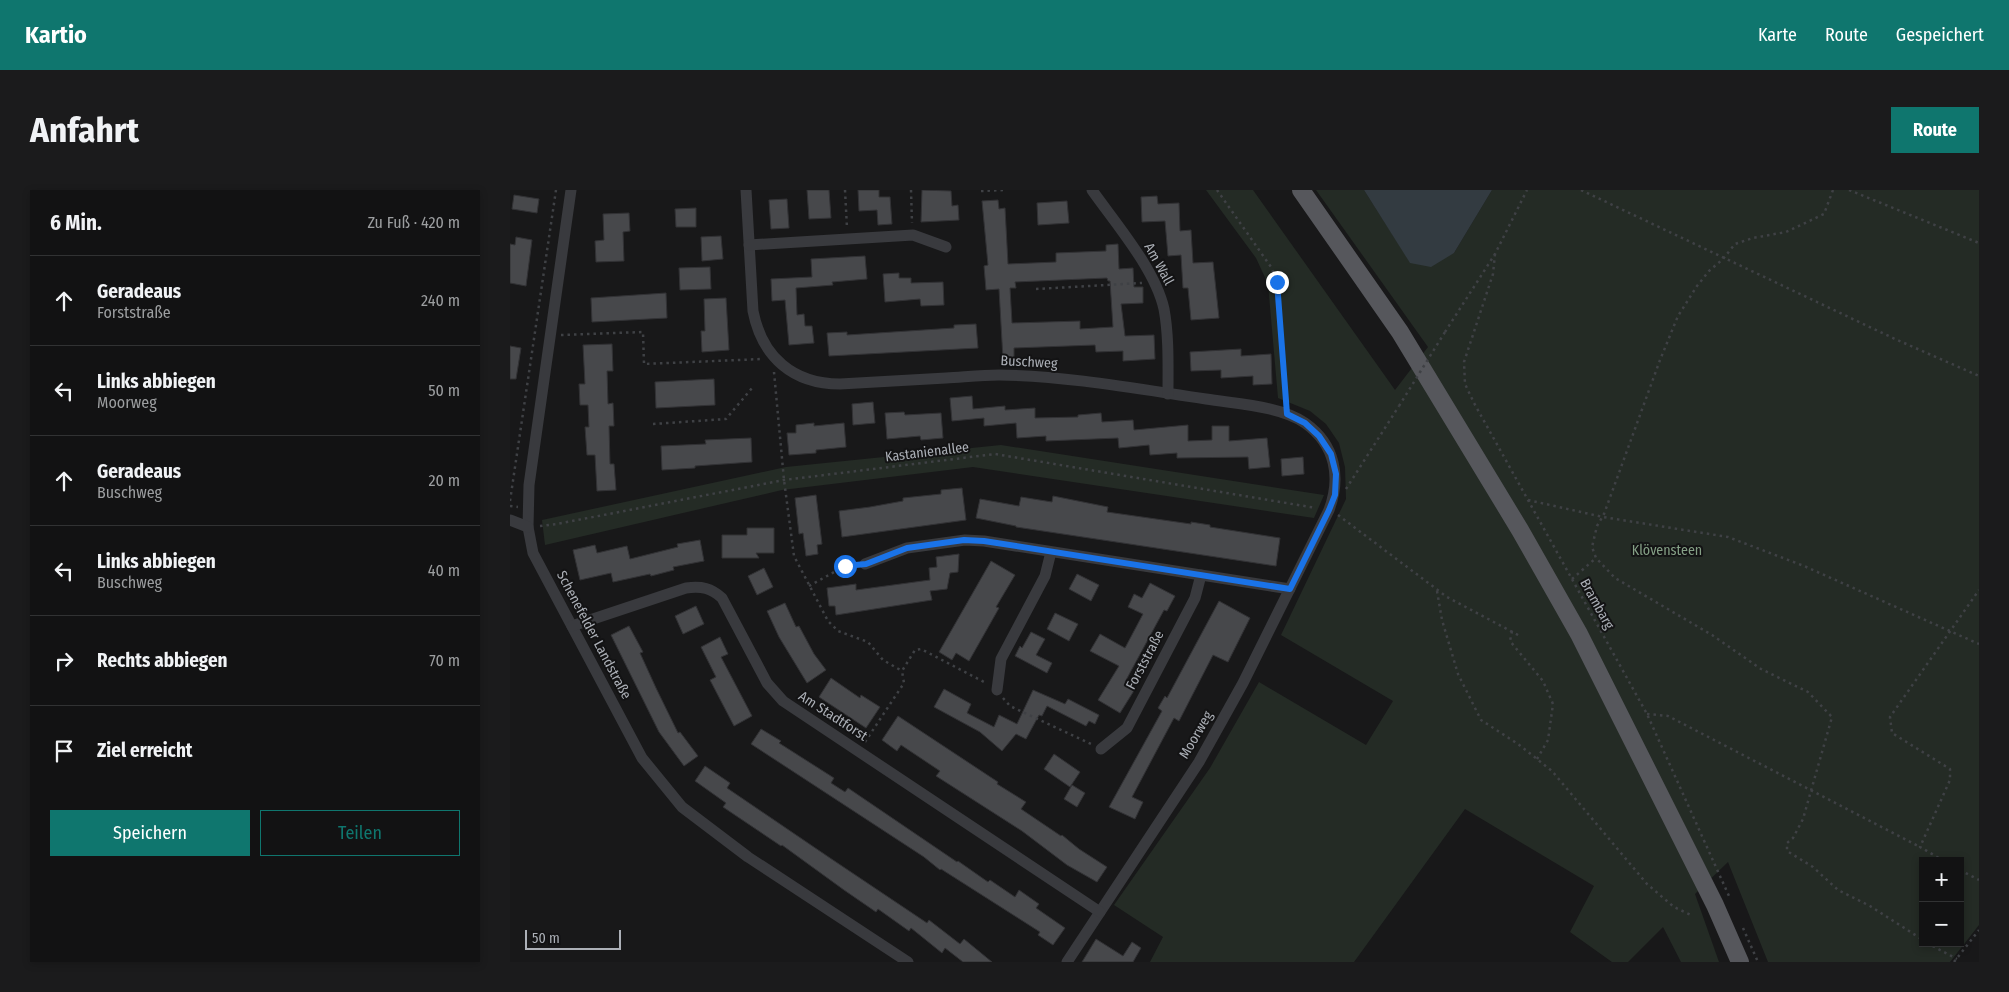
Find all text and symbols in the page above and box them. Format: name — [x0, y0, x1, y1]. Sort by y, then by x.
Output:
text: Kartio — [25, 21, 87, 49]
text: Karte — [1758, 24, 1797, 46]
text: Route — [1825, 24, 1868, 46]
text: Gespeichert — [1896, 24, 1984, 46]
button: Route — [1891, 107, 1979, 153]
text: Anfahrt — [30, 109, 139, 151]
text: 6 Min. — [50, 210, 102, 236]
text: Zu Fuß · 420 m — [367, 213, 460, 232]
street label: Am Wall — [1141, 240, 1178, 288]
route end — [1266, 271, 1289, 294]
text: Geradeaus — [97, 280, 181, 303]
icon: ahead — [50, 287, 78, 315]
text: 240 m — [421, 291, 460, 310]
text: Forststraße — [97, 303, 171, 322]
street label: Buschweg — [1000, 352, 1058, 372]
text: Links abbiegen — [97, 370, 216, 393]
icon: left — [50, 377, 78, 405]
text: 50 m — [428, 381, 460, 400]
text: Moorweg — [97, 393, 157, 412]
street label: Kastanienallee — [884, 438, 970, 466]
text: Geradeaus — [97, 460, 181, 483]
icon: ahead — [50, 467, 78, 495]
text: 20 m — [429, 471, 460, 490]
text: Buschweg — [97, 483, 162, 502]
park label: Klövensteen — [1632, 542, 1702, 559]
text: Links abbiegen — [97, 550, 216, 573]
route start — [834, 555, 857, 578]
icon: left — [50, 557, 78, 585]
text: 40 m — [428, 561, 460, 580]
street label: Schenefelder Landstraße — [553, 568, 635, 702]
text: Buschweg — [97, 573, 162, 592]
street label: Brambarg — [1576, 576, 1618, 633]
street label: Forststraße — [1122, 627, 1168, 692]
icon: right — [50, 647, 78, 675]
text: Rechts abbiegen — [97, 649, 227, 672]
text: 70 m — [429, 651, 460, 670]
street label: Am Stadtforst — [795, 687, 871, 745]
street label: Moorweg — [1176, 708, 1217, 762]
icon: arrive — [50, 737, 78, 765]
text: Ziel erreicht — [97, 739, 193, 762]
button: Speichern — [50, 810, 250, 856]
button: Teilen — [260, 810, 460, 856]
map controls — [1919, 857, 1964, 947]
button: + — [1919, 857, 1964, 902]
button: − — [1919, 902, 1964, 947]
scale bar — [525, 927, 621, 950]
text: 50 m — [532, 930, 560, 947]

